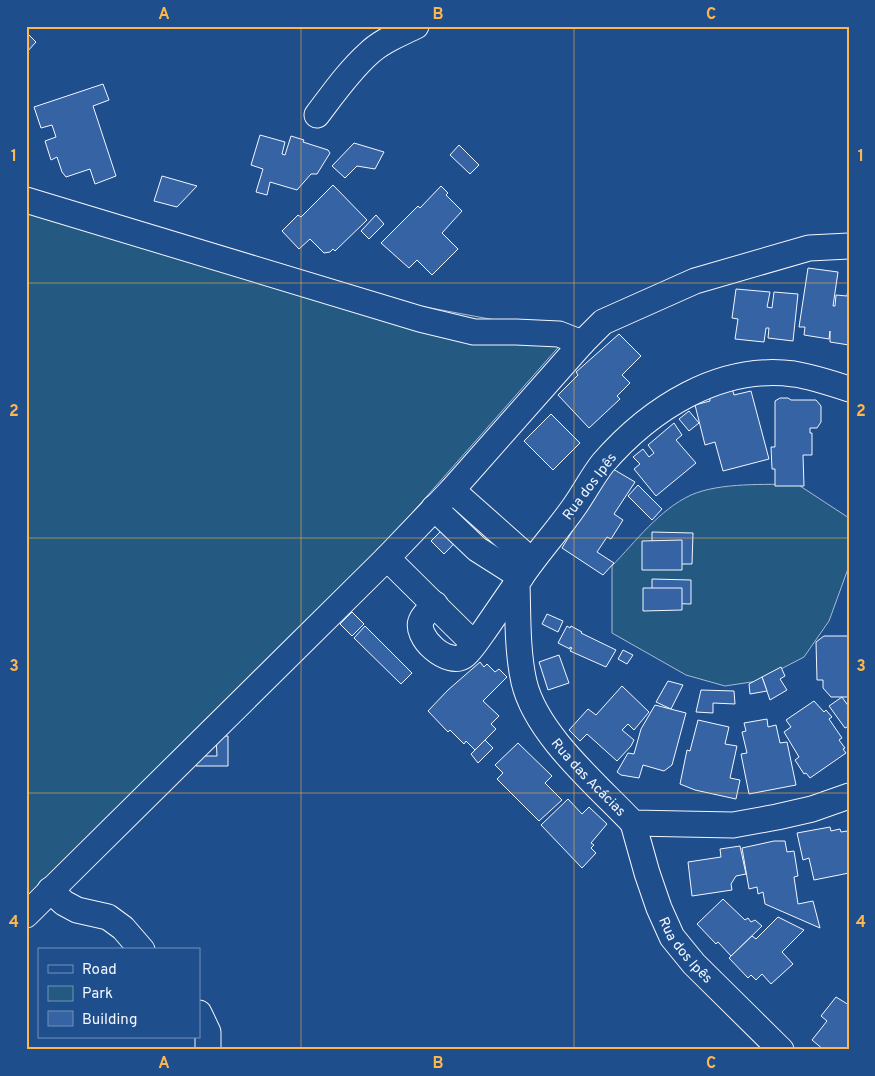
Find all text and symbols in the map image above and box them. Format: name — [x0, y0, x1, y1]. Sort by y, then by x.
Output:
text: A — [158, 5, 170, 25]
text: B — [432, 5, 444, 25]
text: C — [706, 5, 716, 25]
text: 1 — [11, 147, 17, 167]
text: 1 — [858, 147, 864, 167]
text: 2 — [9, 402, 19, 422]
text: 2 — [856, 402, 866, 422]
street label: Rua dos Ipês — [560, 450, 621, 524]
text: 3 — [9, 657, 19, 677]
text: 3 — [856, 657, 866, 677]
street label: Rua das Acácias — [547, 736, 629, 820]
text: 4 — [9, 913, 19, 933]
text: 4 — [856, 913, 866, 933]
street label: Rua dos Ipês — [654, 915, 715, 987]
legend — [38, 948, 200, 1038]
text: Road — [82, 961, 117, 980]
text: Park — [82, 985, 113, 1004]
text: Building — [82, 1011, 137, 1030]
text: A — [158, 1054, 170, 1074]
text: B — [432, 1054, 444, 1074]
text: C — [706, 1054, 716, 1074]

